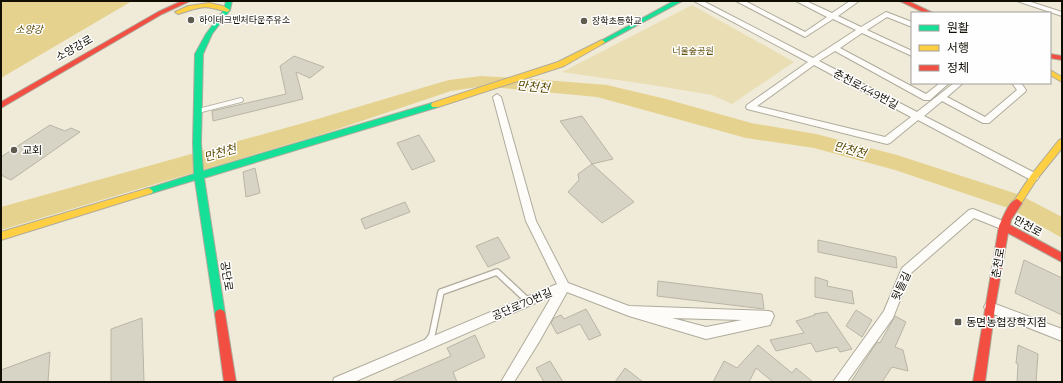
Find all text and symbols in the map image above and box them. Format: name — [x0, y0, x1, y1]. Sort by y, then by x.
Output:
legend — [911, 12, 1051, 84]
place label: 하이테크벤처타운주유소 — [199, 14, 291, 25]
marker: 하이테크벤처타운주유소 — [186, 15, 196, 25]
place label: 장학초등학교 — [592, 15, 642, 26]
marker: 장학초등학교 — [579, 16, 589, 26]
text: 원활 — [947, 20, 969, 35]
water label: 소양강 — [15, 23, 45, 36]
street label: 소양강로 — [53, 32, 95, 64]
text: 서행 — [947, 40, 969, 55]
park label: 너울숲공원 — [672, 45, 714, 56]
text: 정체 — [947, 60, 969, 75]
street label: 춘천로449번길 — [831, 66, 901, 112]
water label: 만천천 — [516, 78, 552, 96]
water label: 만천천 — [832, 138, 870, 162]
water label: 만천천 — [202, 140, 240, 164]
place label: 교회 — [22, 143, 42, 157]
marker: 교회 — [9, 145, 19, 155]
street label: 만천로 — [1011, 213, 1045, 239]
street label: 춘천로 — [988, 247, 1008, 279]
street label: 공단로 — [218, 260, 236, 292]
street label: 뒷들길 — [888, 269, 914, 303]
street label: 공단로70번길 — [490, 285, 554, 323]
place label: 동면농협장학지점 — [966, 315, 1047, 329]
marker: 동면농협장학지점 — [953, 317, 963, 327]

